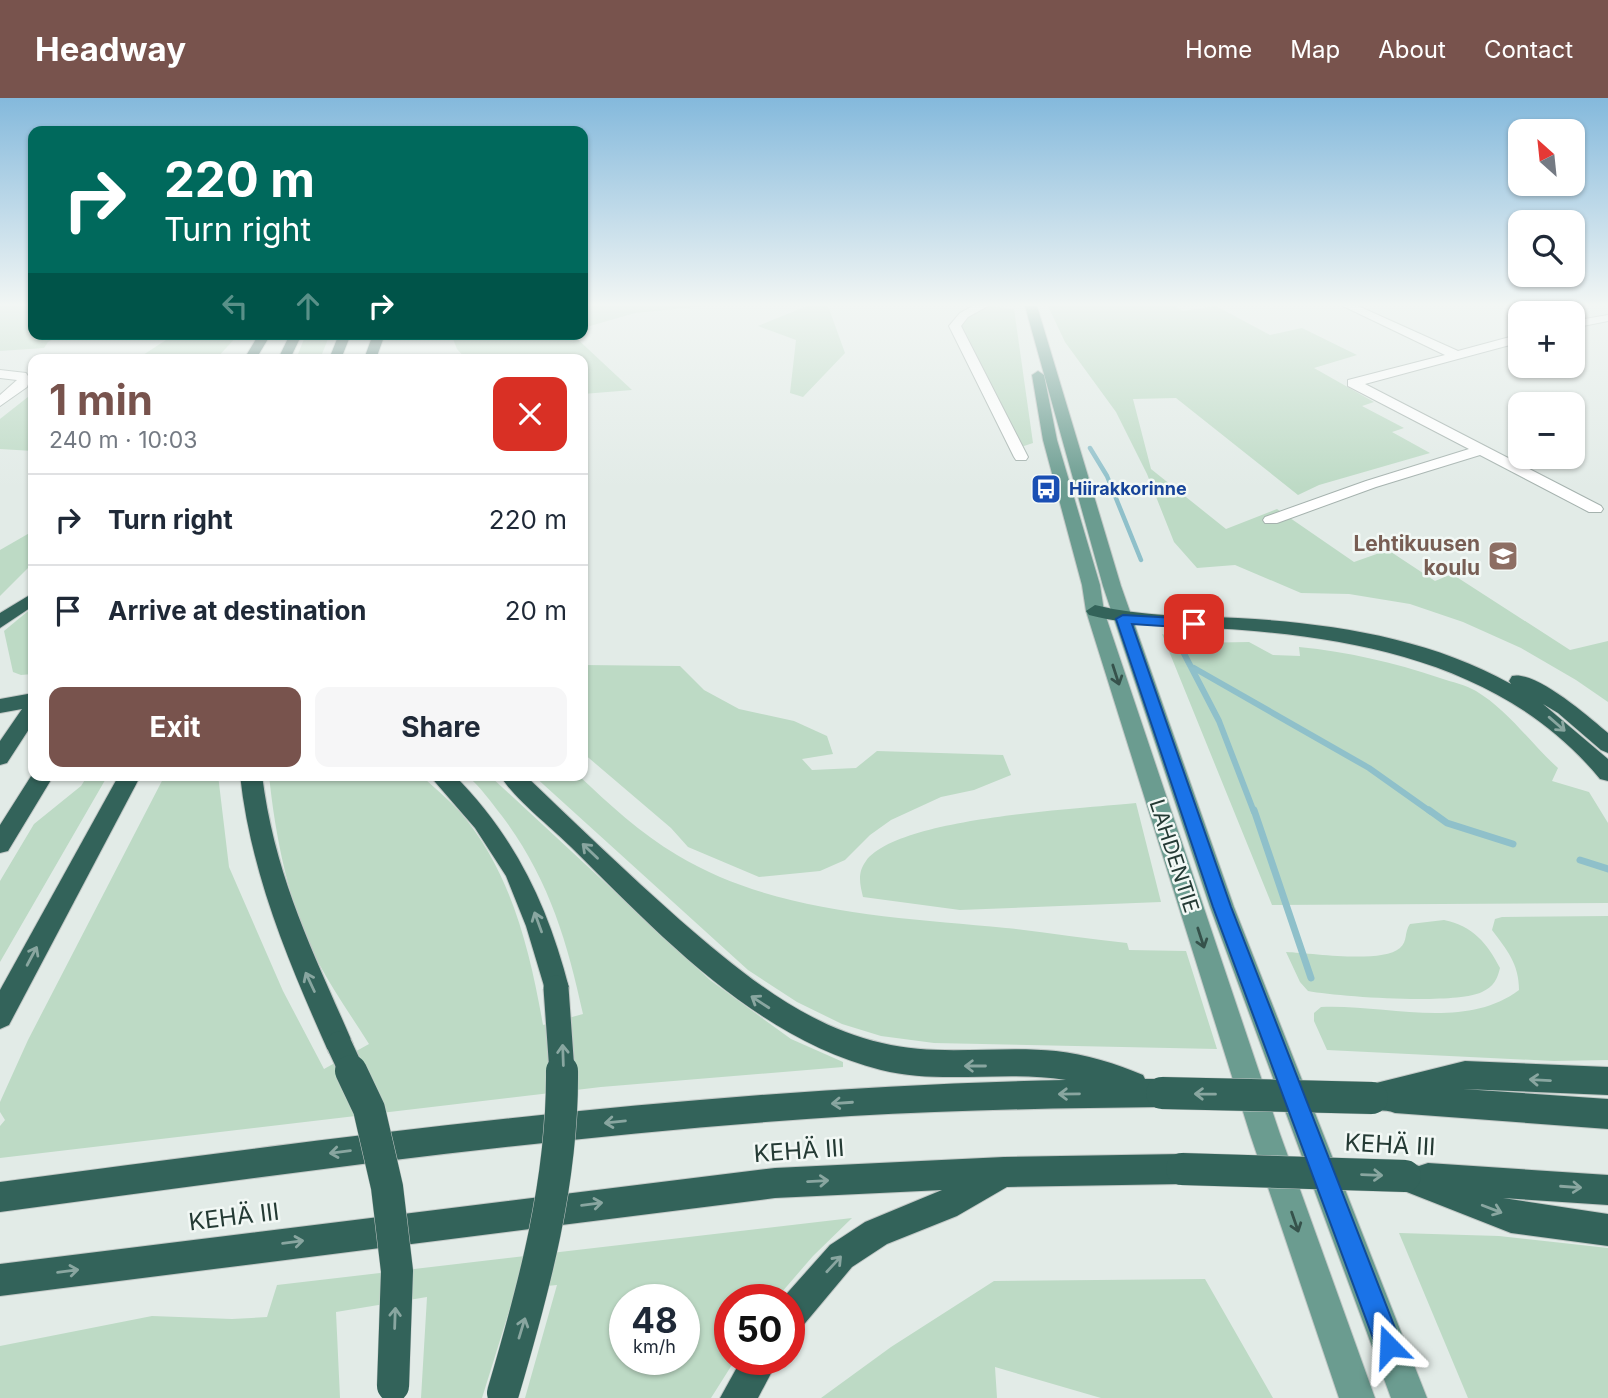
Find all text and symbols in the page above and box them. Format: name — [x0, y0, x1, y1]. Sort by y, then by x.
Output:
text: Headway — [35, 29, 186, 69]
text: Home — [1185, 35, 1252, 64]
text: Map — [1290, 35, 1340, 64]
text: About — [1378, 35, 1446, 64]
text: Contact — [1484, 35, 1573, 64]
north arrow — [1508, 119, 1586, 196]
map controls — [1508, 119, 1585, 469]
text: 220 m — [164, 150, 315, 209]
icon: right — [49, 154, 140, 245]
text: Turn right — [164, 210, 311, 249]
button: search — [1508, 210, 1585, 287]
icon: left — [216, 287, 254, 325]
icon: ahead — [289, 287, 327, 325]
icon: right — [362, 287, 400, 325]
button: + — [1508, 301, 1585, 378]
text: 1 min — [49, 374, 153, 425]
button: close — [493, 377, 567, 451]
button: − — [1508, 392, 1585, 469]
text: 240 m · 10:03 — [49, 426, 197, 454]
bus stop icon: Hiirakkorinne — [1029, 472, 1063, 506]
place label: Hiirakkorinne — [1069, 478, 1187, 499]
icon: right — [49, 501, 87, 539]
text: Turn right — [108, 504, 233, 535]
text: 220 m — [489, 504, 567, 535]
place label: Lehtikuusen koulu — [1353, 531, 1480, 580]
school or university icon: Lehtikuusen koulu — [1486, 539, 1520, 573]
icon: arrive — [49, 592, 87, 630]
pin — [1164, 594, 1224, 654]
text: Arrive at destination — [108, 595, 367, 626]
text: 20 m — [505, 595, 567, 626]
icon: arrive — [1175, 605, 1213, 643]
one-way arrow — [1111, 664, 1123, 686]
button: Exit — [49, 687, 301, 767]
button: Share — [315, 687, 567, 767]
one-way arrow — [1547, 716, 1565, 732]
street label: LAHDENTIE — [1144, 796, 1205, 916]
one-way arrow — [582, 843, 599, 860]
one-way arrow — [531, 911, 543, 933]
one-way arrow — [1196, 927, 1208, 949]
one-way arrow — [26, 946, 40, 967]
one-way arrow — [303, 972, 317, 993]
one-way arrow — [751, 995, 771, 1009]
one-way arrow — [556, 1044, 569, 1067]
one-way arrow — [963, 1059, 986, 1073]
one-way arrow — [1529, 1073, 1552, 1086]
one-way arrow — [1058, 1087, 1081, 1101]
one-way arrow — [1194, 1087, 1217, 1100]
one-way arrow — [831, 1097, 854, 1110]
one-way arrow — [604, 1116, 627, 1129]
street label: KEHÄ III — [1344, 1128, 1436, 1161]
street label: KEHÄ III — [753, 1133, 845, 1168]
one-way arrow — [329, 1146, 352, 1159]
one-way arrow — [1360, 1168, 1383, 1182]
one-way arrow — [806, 1174, 829, 1187]
one-way arrow — [1559, 1181, 1582, 1194]
street label: KEHÄ III — [187, 1197, 281, 1236]
one-way arrow — [580, 1197, 603, 1210]
one-way arrow — [1480, 1204, 1502, 1216]
one-way arrow — [1290, 1210, 1302, 1232]
one-way arrow — [281, 1235, 304, 1248]
one-way arrow — [826, 1255, 842, 1273]
one-way arrow — [56, 1264, 79, 1277]
speed limit sign: 50 — [714, 1284, 805, 1375]
text: 48 — [631, 1299, 678, 1341]
one-way arrow — [388, 1307, 402, 1330]
position arrow — [1352, 1309, 1426, 1383]
one-way arrow — [517, 1317, 530, 1339]
text: km/h — [633, 1336, 676, 1357]

